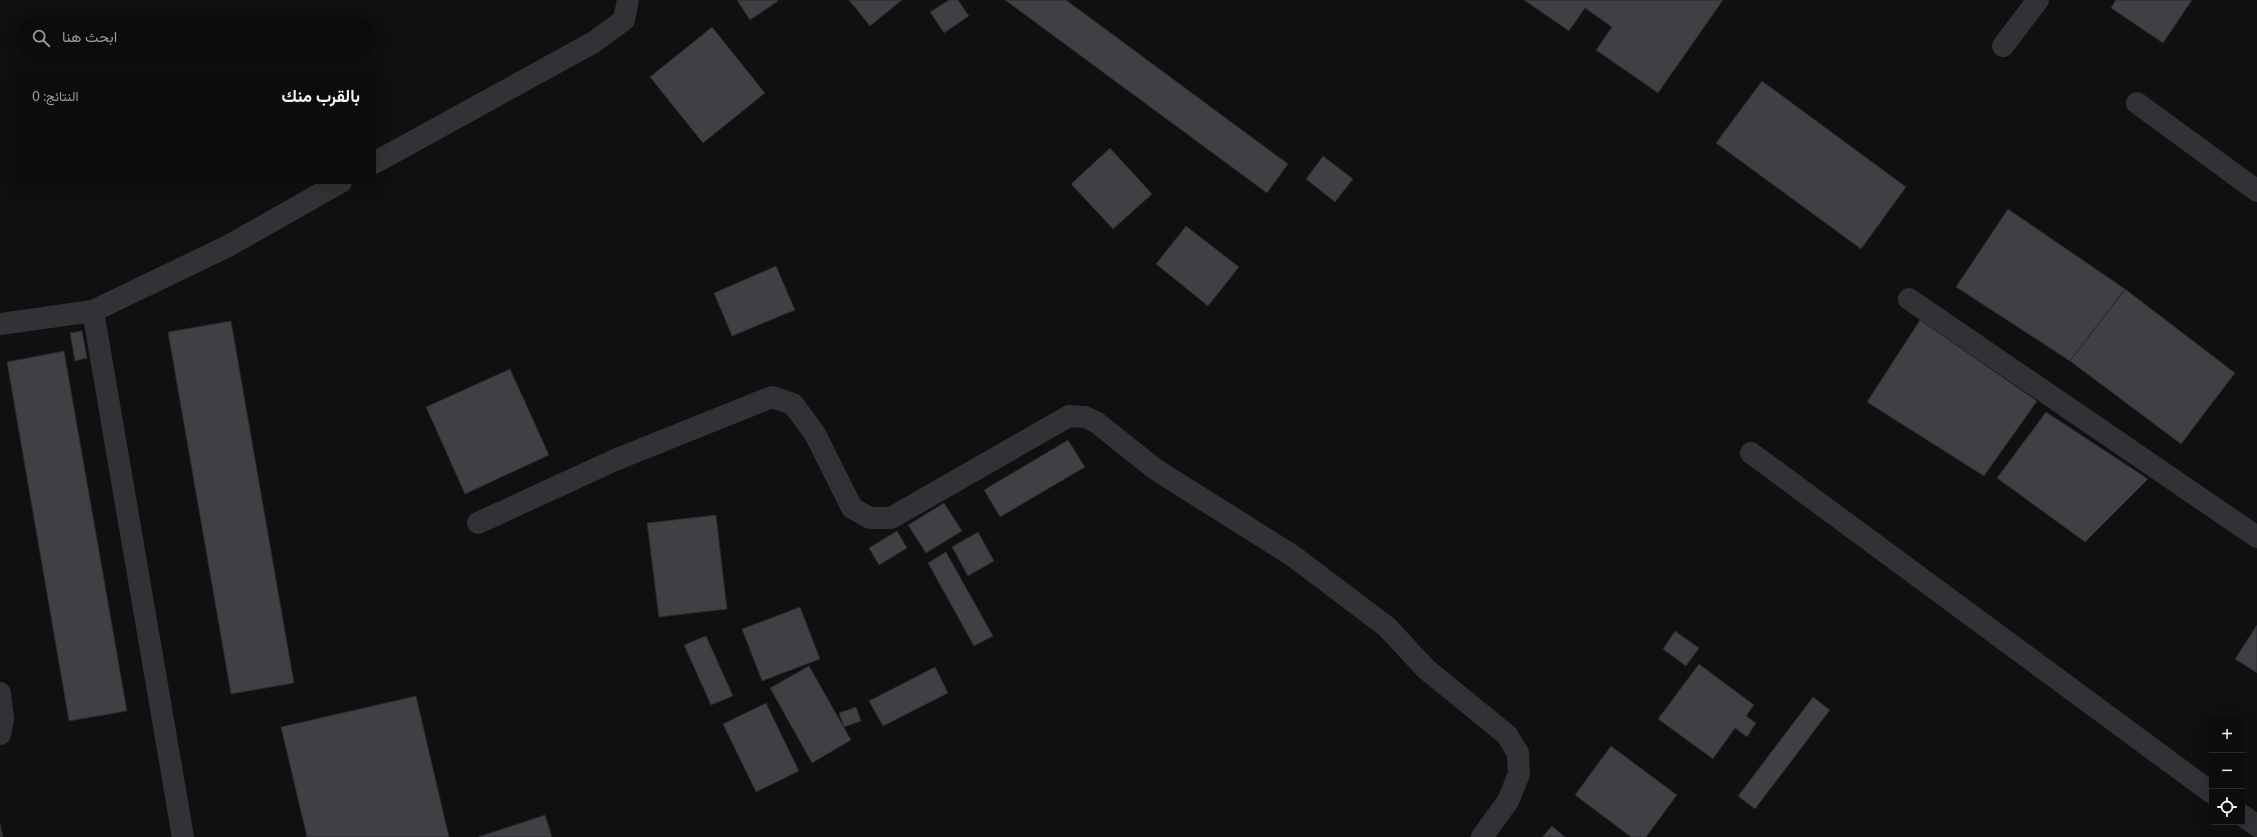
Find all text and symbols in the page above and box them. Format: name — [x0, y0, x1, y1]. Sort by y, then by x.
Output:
search box — [16, 16, 376, 60]
icon: search — [30, 27, 52, 49]
text: ابحث هنا — [62, 28, 117, 45]
text: بالقرب منك — [282, 86, 360, 106]
text: النتائج: 0 — [32, 89, 78, 104]
map controls — [2209, 717, 2245, 825]
button: + — [2209, 717, 2245, 753]
button: − — [2209, 753, 2245, 789]
button: locate — [2209, 789, 2245, 825]

